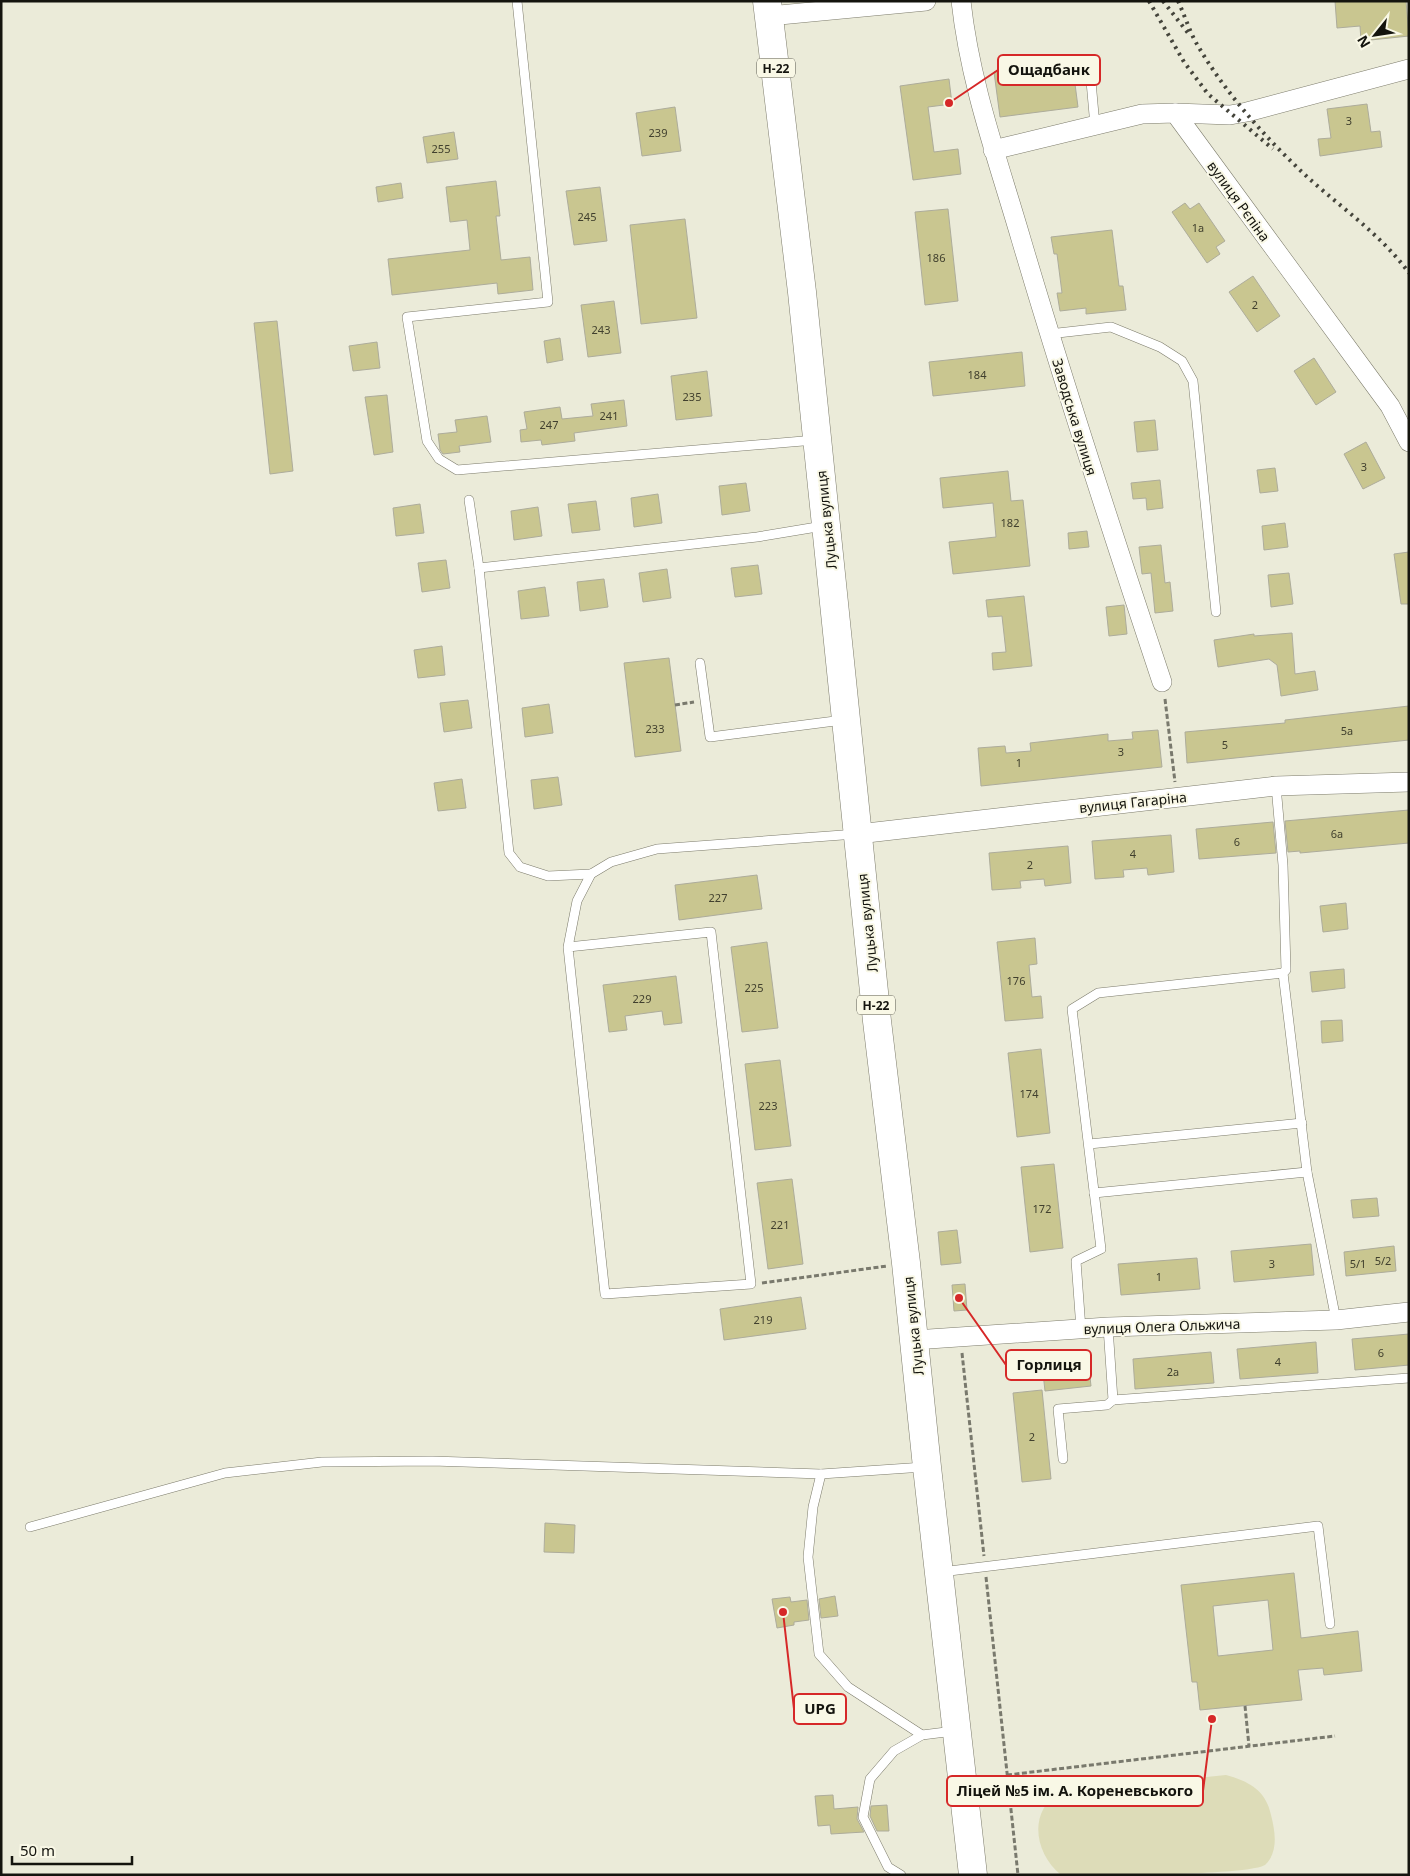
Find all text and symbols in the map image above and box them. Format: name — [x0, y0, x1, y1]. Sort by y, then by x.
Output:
north arrow — [1350, 10, 1400, 60]
text: N — [1352, 32, 1374, 51]
callout: Ощадбанк — [998, 55, 1100, 85]
road number: Н-22 — [757, 58, 795, 78]
text: Ощадбанк — [1008, 59, 1091, 79]
house number: 3 — [1346, 113, 1352, 128]
house number: 239 — [649, 125, 667, 140]
house number: 255 — [432, 141, 450, 156]
street label: вулиця Рєпіна — [1203, 157, 1275, 245]
house number: 245 — [578, 209, 596, 224]
house number: 1а — [1192, 220, 1204, 235]
house number: 186 — [927, 250, 945, 265]
house number: 2 — [1252, 297, 1258, 312]
house number: 243 — [592, 322, 610, 337]
street label: Заводська вулиця — [1048, 356, 1102, 478]
house number: 184 — [968, 367, 987, 382]
house number: 235 — [683, 389, 701, 404]
house number: 241 — [600, 408, 618, 423]
house number: 247 — [540, 417, 558, 432]
house number: 3 — [1361, 459, 1367, 474]
street label: Луцька вулиця — [811, 470, 841, 570]
house number: 182 — [1001, 515, 1019, 530]
house number: 233 — [646, 721, 664, 736]
house number: 5а — [1341, 723, 1353, 738]
house number: 5 — [1222, 737, 1228, 752]
house number: 3 — [1118, 744, 1124, 759]
house number: 1 — [1016, 755, 1022, 770]
street label: вулиця Гагаріна — [1078, 787, 1188, 817]
house number: 6а — [1331, 826, 1343, 841]
house number: 6 — [1234, 834, 1240, 849]
house number: 4 — [1130, 846, 1137, 861]
house number: 2 — [1027, 857, 1033, 872]
street label: Луцька вулиця — [852, 873, 882, 973]
house number: 227 — [709, 890, 727, 905]
house number: 176 — [1007, 973, 1025, 988]
house number: 225 — [745, 980, 763, 995]
house number: 229 — [633, 991, 651, 1006]
road number: Н-22 — [857, 996, 895, 1014]
house number: 174 — [1020, 1086, 1039, 1101]
house number: 223 — [759, 1098, 777, 1113]
house number: 172 — [1033, 1201, 1051, 1216]
house number: 221 — [771, 1217, 789, 1232]
house number: 5/2 — [1375, 1253, 1391, 1268]
house number: 3 — [1269, 1256, 1275, 1271]
house number: 5/1 — [1350, 1256, 1366, 1271]
house number: 1 — [1156, 1269, 1162, 1284]
street label: Луцька вулиця — [898, 1276, 928, 1376]
house number: 219 — [754, 1312, 772, 1327]
street label: вулиця Олега Ольжича — [1083, 1314, 1241, 1338]
house number: 6 — [1378, 1345, 1384, 1360]
callout: Горлиця — [1006, 1350, 1091, 1380]
text: Горлиця — [1017, 1354, 1081, 1374]
house number: 4 — [1275, 1354, 1282, 1369]
house number: 2а — [1167, 1364, 1179, 1379]
house number: 2 — [1029, 1429, 1035, 1444]
callout: UPG — [794, 1694, 846, 1724]
text: UPG — [804, 1698, 836, 1718]
callout: Ліцей №5 ім. А. Кореневського — [947, 1776, 1203, 1806]
text: Ліцей №5 ім. А. Кореневського — [957, 1780, 1193, 1800]
scale bar — [12, 1834, 132, 1866]
text: 50 m — [20, 1840, 55, 1860]

